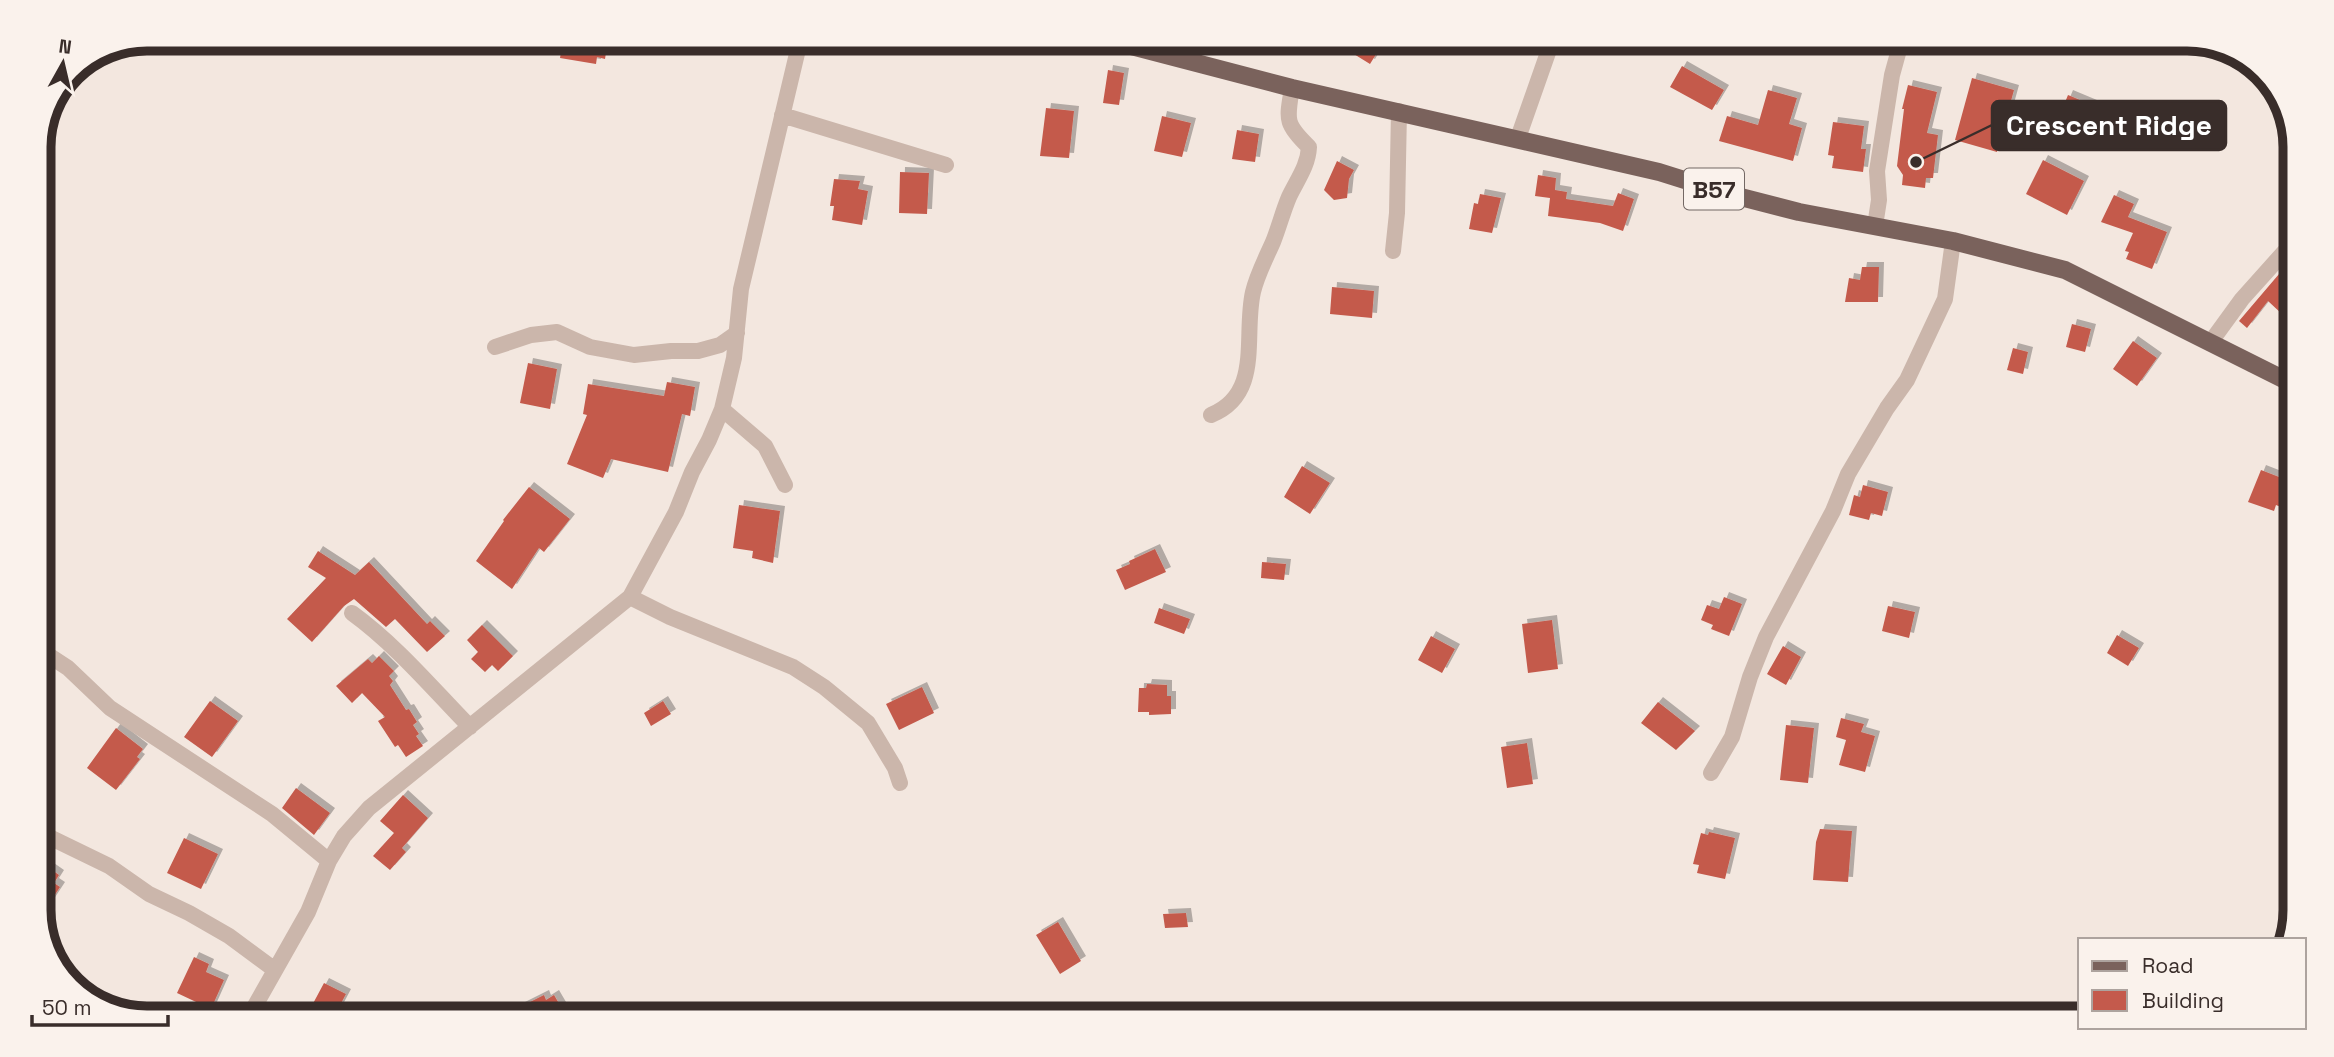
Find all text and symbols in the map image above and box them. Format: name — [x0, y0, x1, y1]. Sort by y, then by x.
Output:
north arrow — [28, 28, 98, 98]
text: N — [57, 33, 73, 60]
callout: Crescent Ridge — [1992, 101, 2226, 150]
text: Crescent Ridge — [2006, 107, 2212, 143]
road number: B57 — [1684, 168, 1744, 210]
legend — [2078, 938, 2306, 1029]
text: Road — [2142, 952, 2194, 979]
scale bar — [32, 984, 168, 1028]
text: Building — [2142, 987, 2224, 1014]
text: 50 m — [42, 994, 92, 1021]

